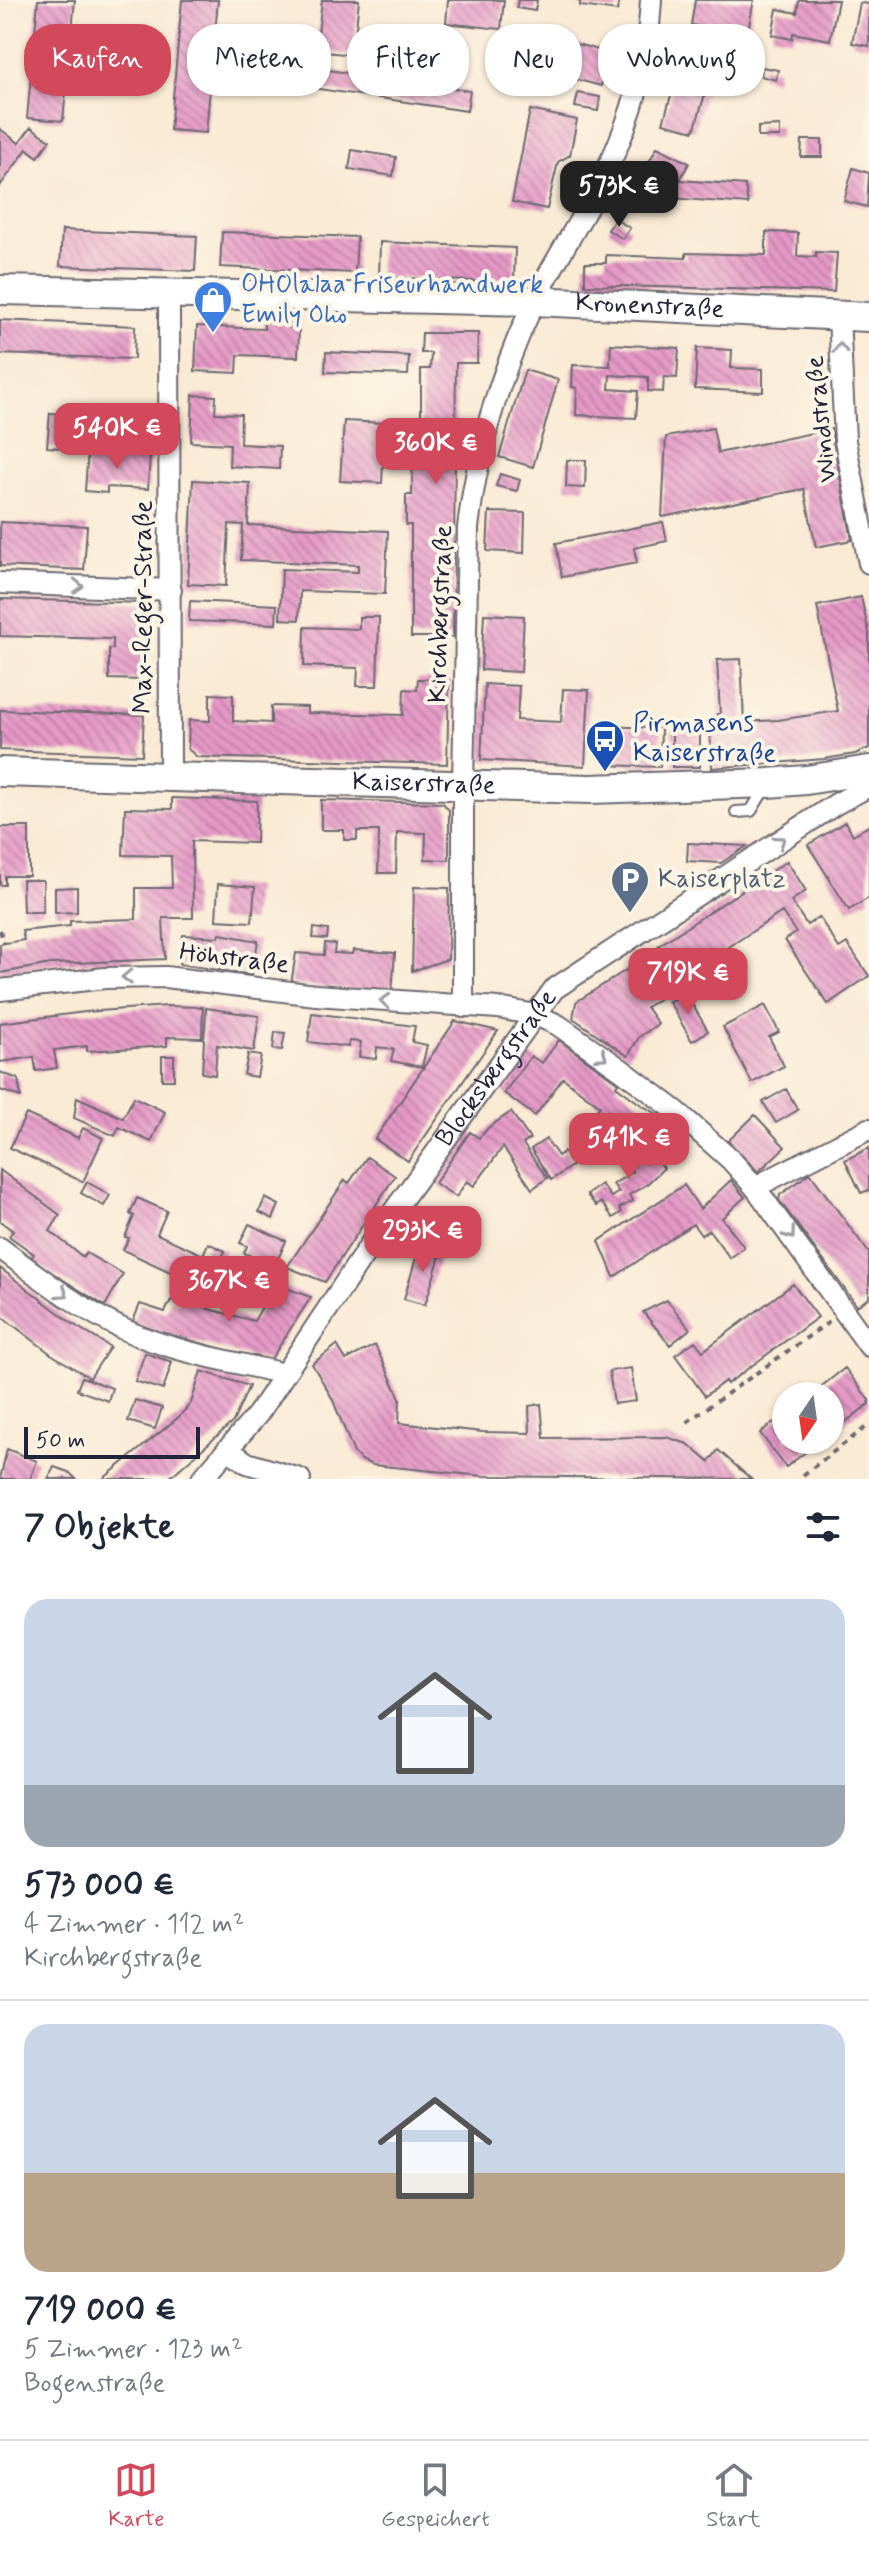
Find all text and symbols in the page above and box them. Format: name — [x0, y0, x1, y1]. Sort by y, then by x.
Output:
chip: Kaufen — [24, 24, 171, 96]
chip: Mieten — [187, 24, 331, 96]
chip: Filter — [347, 24, 469, 96]
chip: Neu — [485, 24, 582, 96]
chip: Wohnung — [598, 24, 765, 96]
pin: 573K € — [554, 161, 684, 229]
text: 573K € — [578, 170, 660, 204]
place label: OHOlalaa Friseurhandwerk Emily Oho — [241, 268, 543, 332]
shop icon: OHOlalaa Friseurhandwerk Emily Oho — [192, 279, 234, 334]
street label: Kronenstraße — [575, 286, 725, 327]
one-way arrow — [832, 341, 849, 354]
street label: Windstraße — [798, 354, 846, 484]
pin: 540K € — [52, 403, 182, 471]
text: 540K € — [72, 412, 162, 446]
pin: 360K € — [371, 418, 501, 486]
text: 360K € — [394, 427, 478, 461]
street label: Max-Reger-Straße — [127, 500, 164, 714]
street label: Kirchbergstraße — [421, 524, 464, 704]
one-way arrow — [72, 578, 85, 595]
place label: Pirmasens Kaiserstraße — [633, 707, 776, 771]
bus stop icon: Pirmasens Kaiserstraße — [584, 718, 626, 773]
street label: Kaiserstraße — [352, 765, 496, 803]
one-way arrow — [772, 836, 786, 851]
parking icon: Kaiserplatz — [609, 859, 651, 914]
place label: Kaiserplatz — [658, 863, 786, 897]
street label: Höhstraße — [177, 935, 291, 983]
pin: 719K € — [623, 948, 753, 1016]
text: 719K € — [646, 957, 730, 991]
one-way arrow — [120, 968, 133, 986]
street label: Blocksbergstraße — [428, 983, 565, 1154]
one-way arrow — [378, 993, 391, 1010]
one-way arrow — [594, 1046, 608, 1061]
pin: 541K € — [564, 1113, 694, 1181]
text: 541K € — [587, 1122, 671, 1156]
pin: 293K € — [358, 1206, 488, 1274]
text: 293K € — [382, 1215, 464, 1249]
one-way arrow — [780, 1226, 794, 1240]
pin: 367K € — [164, 1256, 294, 1324]
text: 367K € — [187, 1265, 271, 1299]
one-way arrow — [55, 1283, 69, 1298]
north arrow — [772, 1382, 844, 1454]
map controls — [772, 1382, 844, 1454]
scale bar — [24, 1423, 200, 1459]
text: 50 m — [36, 1427, 85, 1455]
text: 7 Objekte — [24, 1505, 174, 1550]
icon: filters — [801, 1505, 845, 1549]
icon: home — [363, 1651, 507, 1795]
text: 573 000 € — [24, 1863, 175, 1908]
text: 4 Zimmer · 112 m² — [24, 1908, 244, 1942]
text: Kirchbergstraße — [24, 1942, 202, 1976]
icon: home — [363, 2076, 507, 2220]
text: 719 000 € — [24, 2288, 177, 2333]
text: 5 Zimmer · 123 m² — [24, 2333, 242, 2367]
text: Bogenstraße — [24, 2367, 165, 2401]
tab: Karte — [108, 2458, 164, 2534]
tab: Gespeichert — [381, 2458, 490, 2534]
tab: Start — [706, 2458, 761, 2534]

